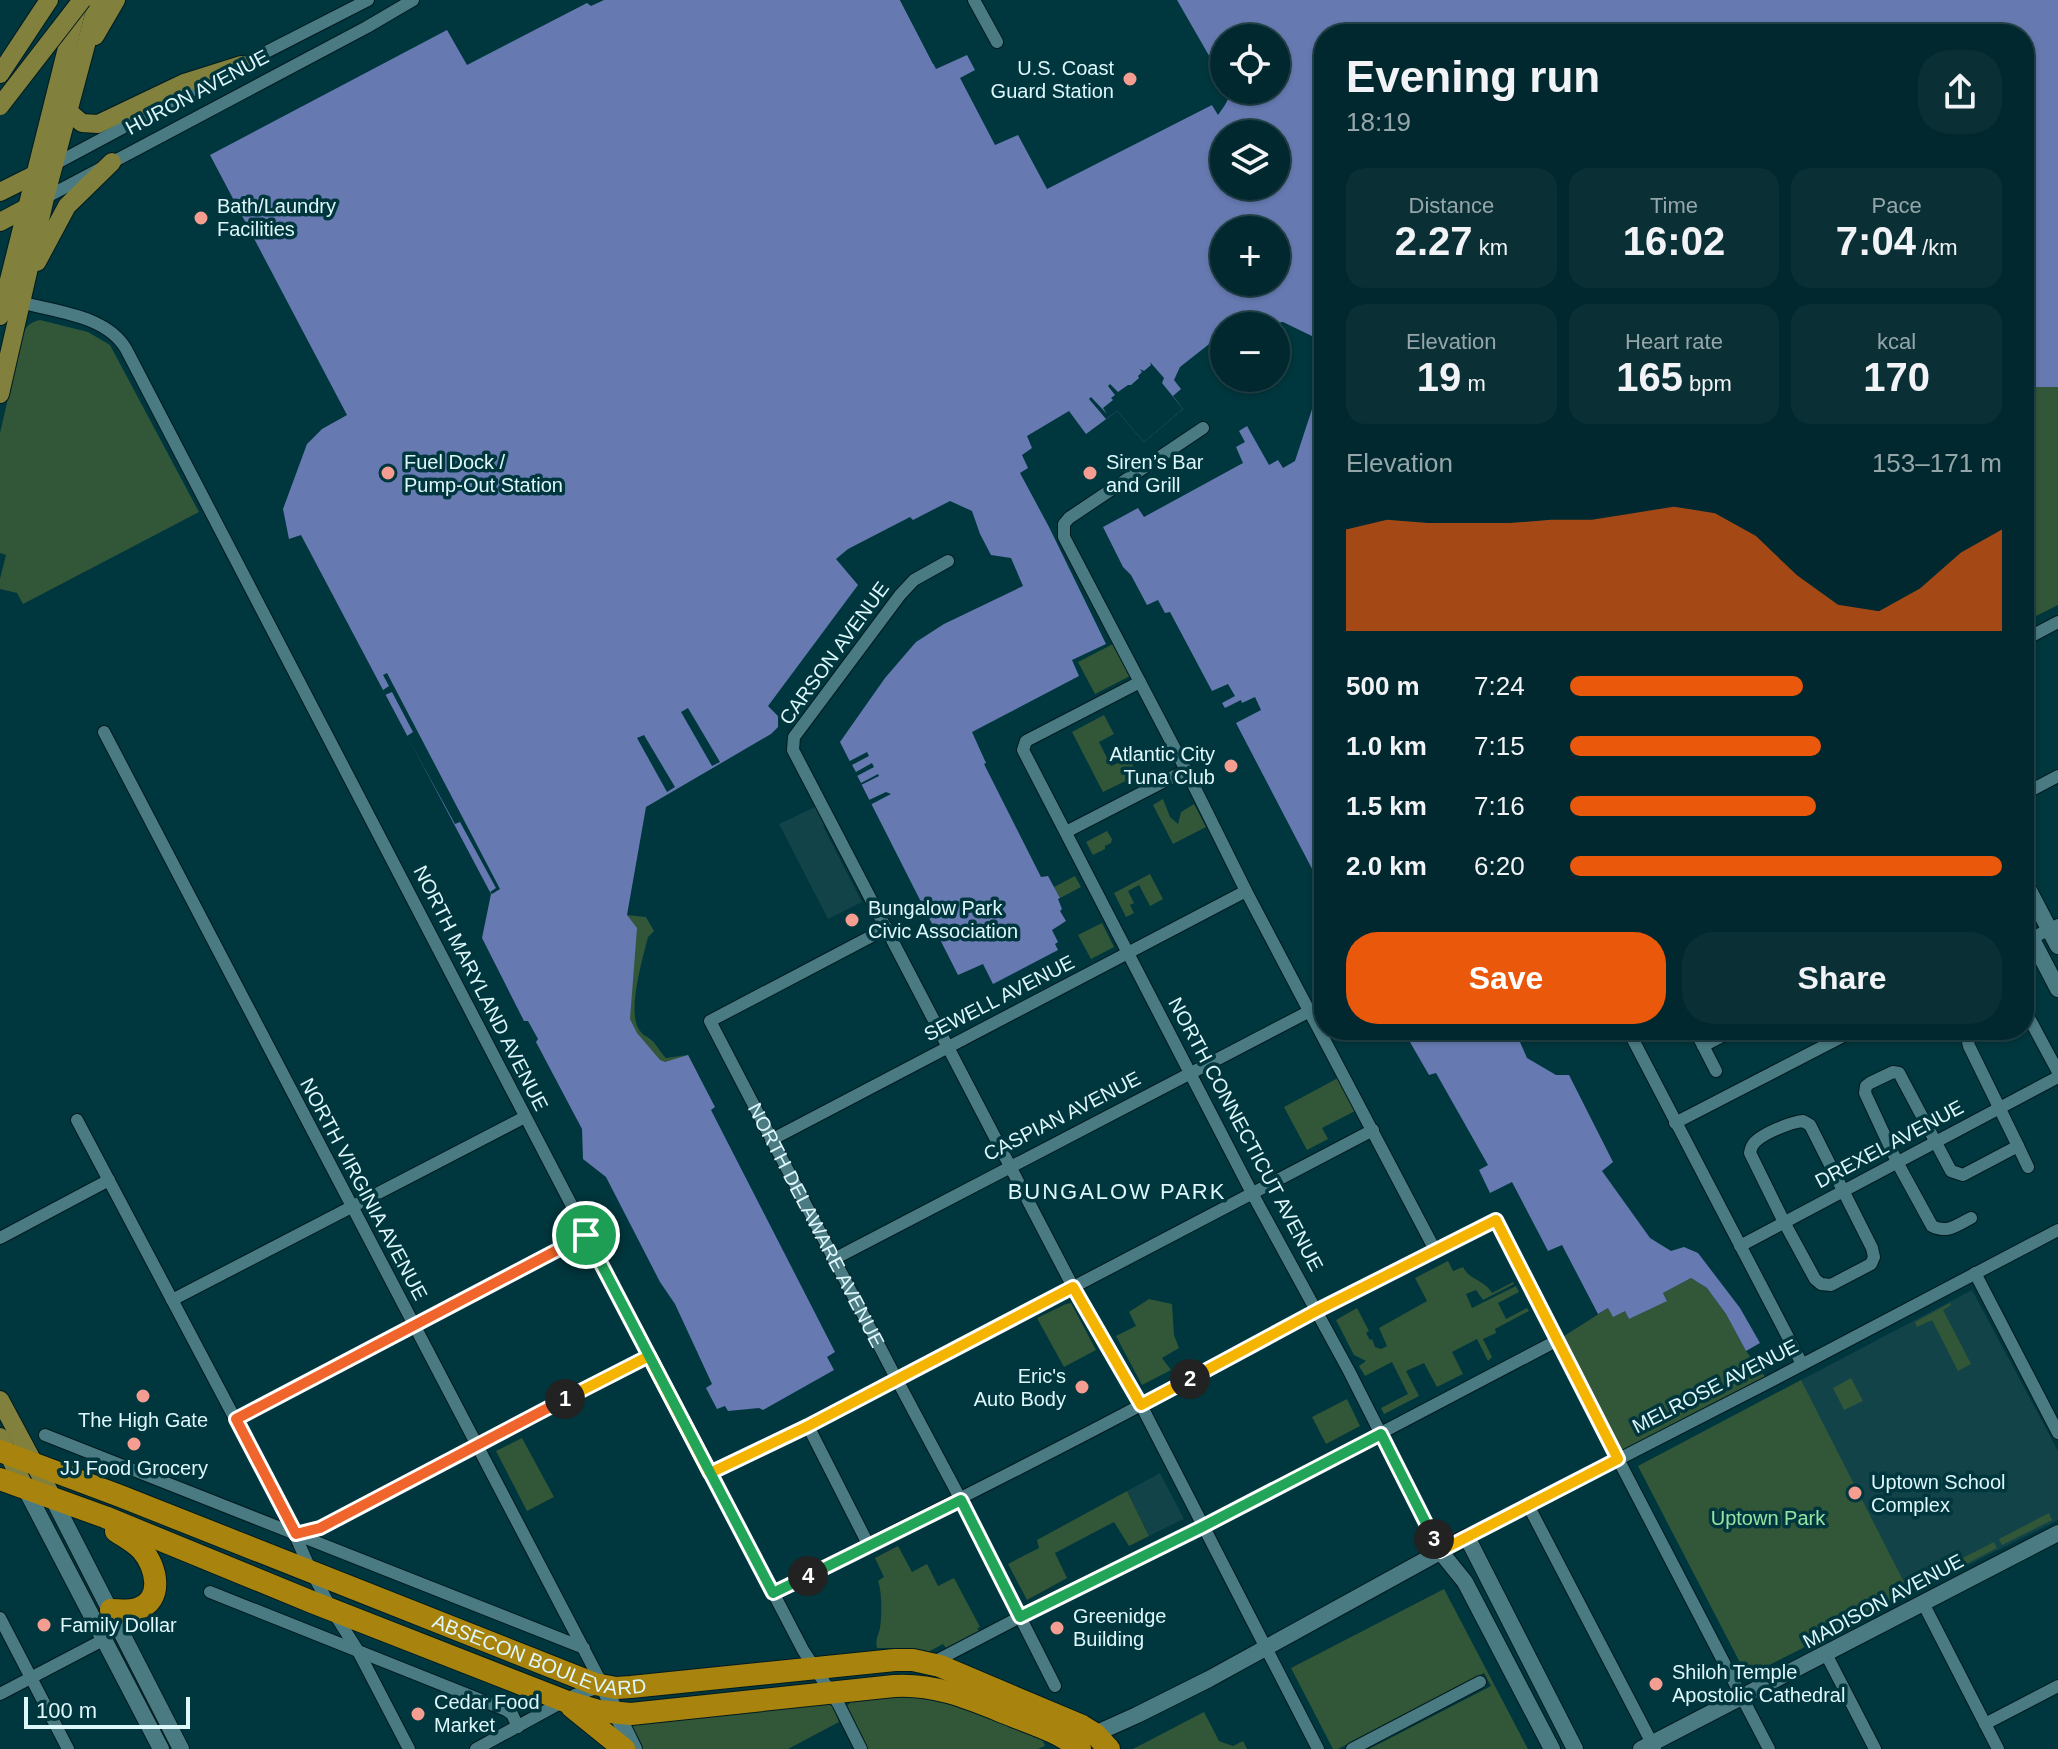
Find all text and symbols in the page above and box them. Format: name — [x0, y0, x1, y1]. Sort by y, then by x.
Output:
map controls — [1210, 24, 1290, 392]
button: locate — [1210, 24, 1290, 104]
street label: HURON AVENUE — [122, 45, 272, 139]
button: share — [1918, 50, 2002, 134]
text: Evening run — [1346, 52, 1600, 101]
place label: U.S. Coast Guard Station — [991, 57, 1114, 102]
marker: U.S. Coast Guard Station — [1121, 70, 1139, 88]
text: 18:19 — [1346, 107, 1411, 137]
button: layers — [1210, 120, 1290, 200]
text: Distance — [1409, 193, 1494, 218]
text: Time — [1650, 193, 1698, 218]
text: Pace — [1872, 193, 1922, 218]
place label: Bath/Laundry Facilities — [217, 195, 336, 240]
marker: Bath/Laundry Facilities — [192, 209, 210, 227]
button: + — [1210, 216, 1290, 296]
text: 2.27 — [1395, 219, 1473, 263]
text: 16:02 — [1623, 219, 1725, 263]
text: 7:04 — [1836, 219, 1916, 263]
text: km — [1473, 235, 1508, 260]
text: /km — [1916, 235, 1957, 260]
button: − — [1210, 312, 1290, 392]
text: Elevation — [1406, 329, 1497, 354]
text: Heart rate — [1625, 329, 1723, 354]
text: kcal — [1877, 329, 1916, 354]
text: 19 — [1417, 355, 1461, 399]
text: 165 — [1616, 355, 1683, 399]
text: 170 — [1863, 355, 1930, 399]
text: m — [1461, 371, 1486, 396]
text: bpm — [1683, 371, 1732, 396]
text: Elevation — [1346, 448, 1453, 478]
text: 153–171 m — [1872, 448, 2002, 478]
place label: Fuel Dock / Pump-Out Station — [404, 451, 563, 496]
place label: Siren’s Bar and Grill — [1106, 451, 1204, 496]
marker: Fuel Dock / Pump-Out Station — [379, 464, 397, 482]
marker: Siren’s Bar and Grill — [1081, 464, 1099, 482]
street label: CARSON AVENUE — [775, 577, 893, 729]
text: 500 m — [1346, 671, 1420, 701]
text: 7:24 — [1474, 671, 1525, 701]
text: 1.0 km — [1346, 731, 1427, 761]
text: 7:15 — [1474, 731, 1525, 761]
place label: Atlantic City Tuna Club — [1109, 743, 1215, 788]
marker: Atlantic City Tuna Club — [1222, 757, 1240, 775]
text: 1.5 km — [1346, 791, 1427, 821]
text: 7:16 — [1474, 791, 1525, 821]
text: 2.0 km — [1346, 851, 1427, 881]
text: 6:20 — [1474, 851, 1525, 881]
street label: NORTH MARYLAND AVENUE — [409, 862, 553, 1114]
place label: Bungalow Park Civic Association — [868, 897, 1018, 942]
marker: Bungalow Park Civic Association — [843, 911, 861, 929]
button: Save — [1346, 932, 1666, 1024]
button: Share — [1682, 932, 2002, 1024]
street label: SEWELL AVENUE — [920, 951, 1078, 1045]
street label: NORTH CONNECTICUT AVENUE — [1164, 993, 1328, 1275]
street label: CASPIAN AVENUE — [980, 1067, 1144, 1165]
street label: NORTH VIRGINIA AVENUE — [296, 1074, 432, 1304]
street label: DREXEL AVENUE — [1811, 1096, 1967, 1192]
street label: NORTH DELAWARE AVENUE — [744, 1099, 889, 1351]
district label: BUNGALOW PARK — [1008, 1179, 1226, 1204]
pin — [552, 1201, 620, 1269]
icon: arrive — [564, 1213, 608, 1257]
street label: MELROSE AVENUE — [1628, 1335, 1802, 1437]
pin: 2 — [1170, 1359, 1210, 1399]
place label: Eric's Auto Body — [974, 1365, 1066, 1410]
text: 2 — [1184, 1366, 1196, 1391]
marker: Eric's Auto Body — [1073, 1378, 1091, 1396]
pin: 1 — [545, 1379, 585, 1419]
text: 1 — [559, 1386, 571, 1411]
marker: The High Gate — [134, 1387, 152, 1405]
place label: The High Gate — [78, 1409, 208, 1431]
marker: JJ Food Grocery — [125, 1435, 143, 1453]
place label: JJ Food Grocery — [60, 1457, 208, 1479]
place label: Uptown School Complex — [1871, 1471, 2006, 1516]
marker: Uptown School Complex — [1846, 1484, 1864, 1502]
park label: Uptown Park — [1711, 1507, 1826, 1529]
pin: 3 — [1414, 1519, 1454, 1559]
text: 3 — [1428, 1526, 1440, 1551]
street label: MADISON AVENUE — [1799, 1549, 1967, 1653]
pin: 4 — [788, 1556, 828, 1596]
text: 4 — [802, 1563, 814, 1588]
place label: Greenidge Building — [1073, 1605, 1166, 1650]
street label: ABSECON BOULEVARD — [429, 1610, 647, 1699]
place label: Family Dollar — [60, 1614, 177, 1636]
marker: Family Dollar — [35, 1616, 53, 1634]
marker: Greenidge Building — [1048, 1619, 1066, 1637]
place label: Shiloh Temple Apostolic Cathedral — [1672, 1661, 1845, 1706]
marker: Shiloh Temple Apostolic Cathedral — [1647, 1675, 1665, 1693]
place label: Cedar Food Market — [434, 1691, 540, 1736]
scale bar — [24, 1693, 190, 1729]
text: 100 m — [36, 1698, 97, 1723]
marker: Cedar Food Market — [409, 1705, 427, 1723]

